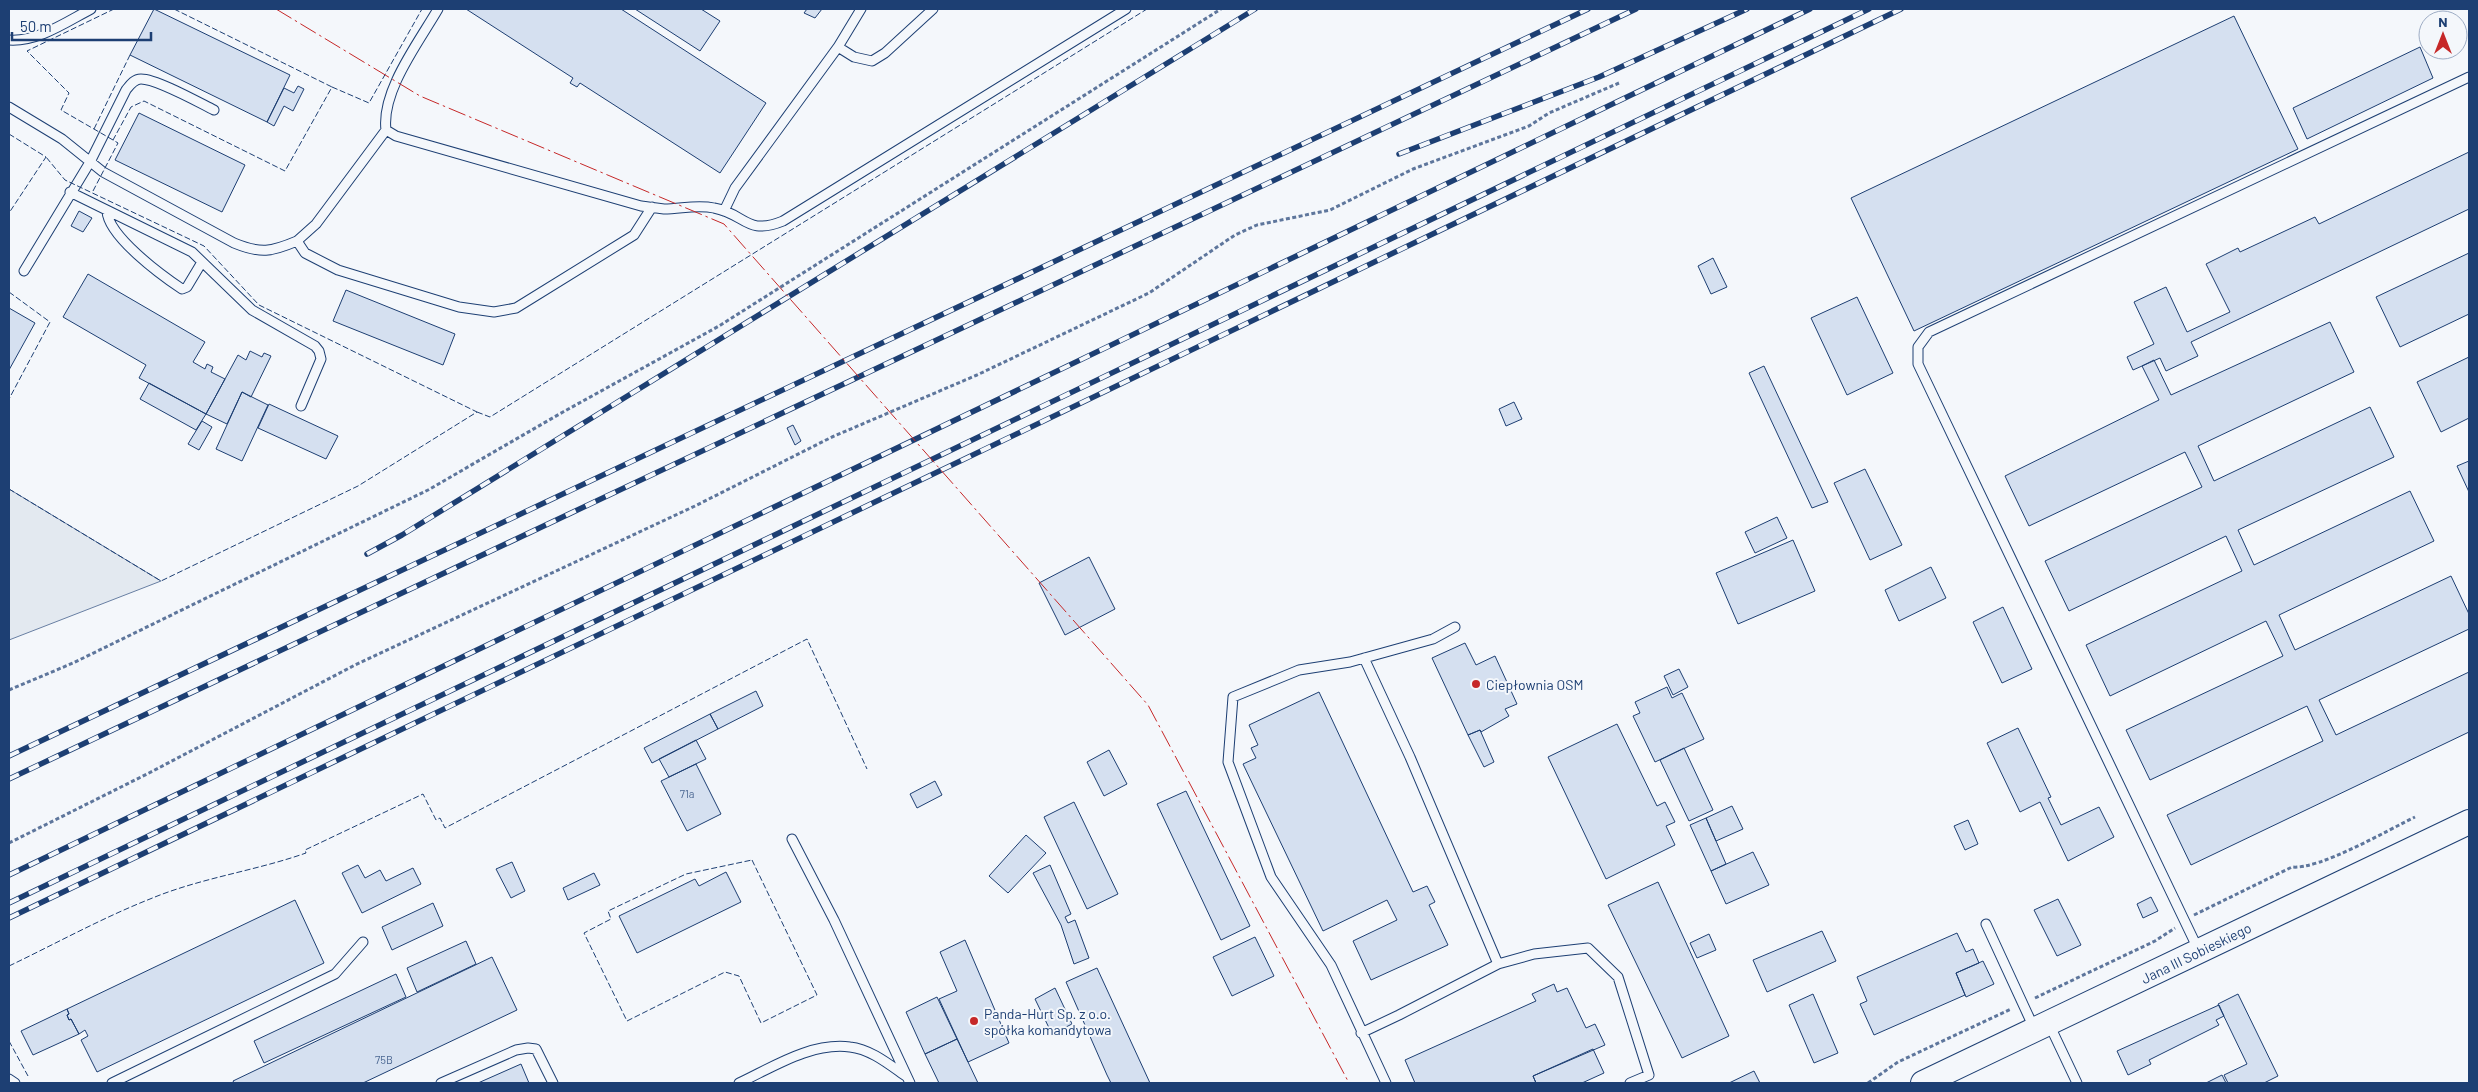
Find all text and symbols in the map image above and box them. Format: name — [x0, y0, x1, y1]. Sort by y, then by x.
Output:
scale bar — [12, 10, 151, 42]
north arrow — [2418, 10, 2468, 60]
text: N — [2438, 13, 2448, 30]
text: 50 m — [20, 17, 52, 35]
place label: Ciepłownia OSM — [1486, 676, 1583, 693]
marker: Ciepłownia OSM — [1470, 678, 1482, 690]
house number: 71a — [680, 787, 694, 800]
street label: Jana III Sobieskiego — [2138, 919, 2254, 987]
place label: Panda-Hurt Sp. z o.o. spółka komandytowa — [984, 1005, 1111, 1038]
marker: Panda-Hurt Sp. z o.o. spółka komandytowa — [968, 1015, 980, 1027]
house number: 75B — [375, 1053, 393, 1066]

